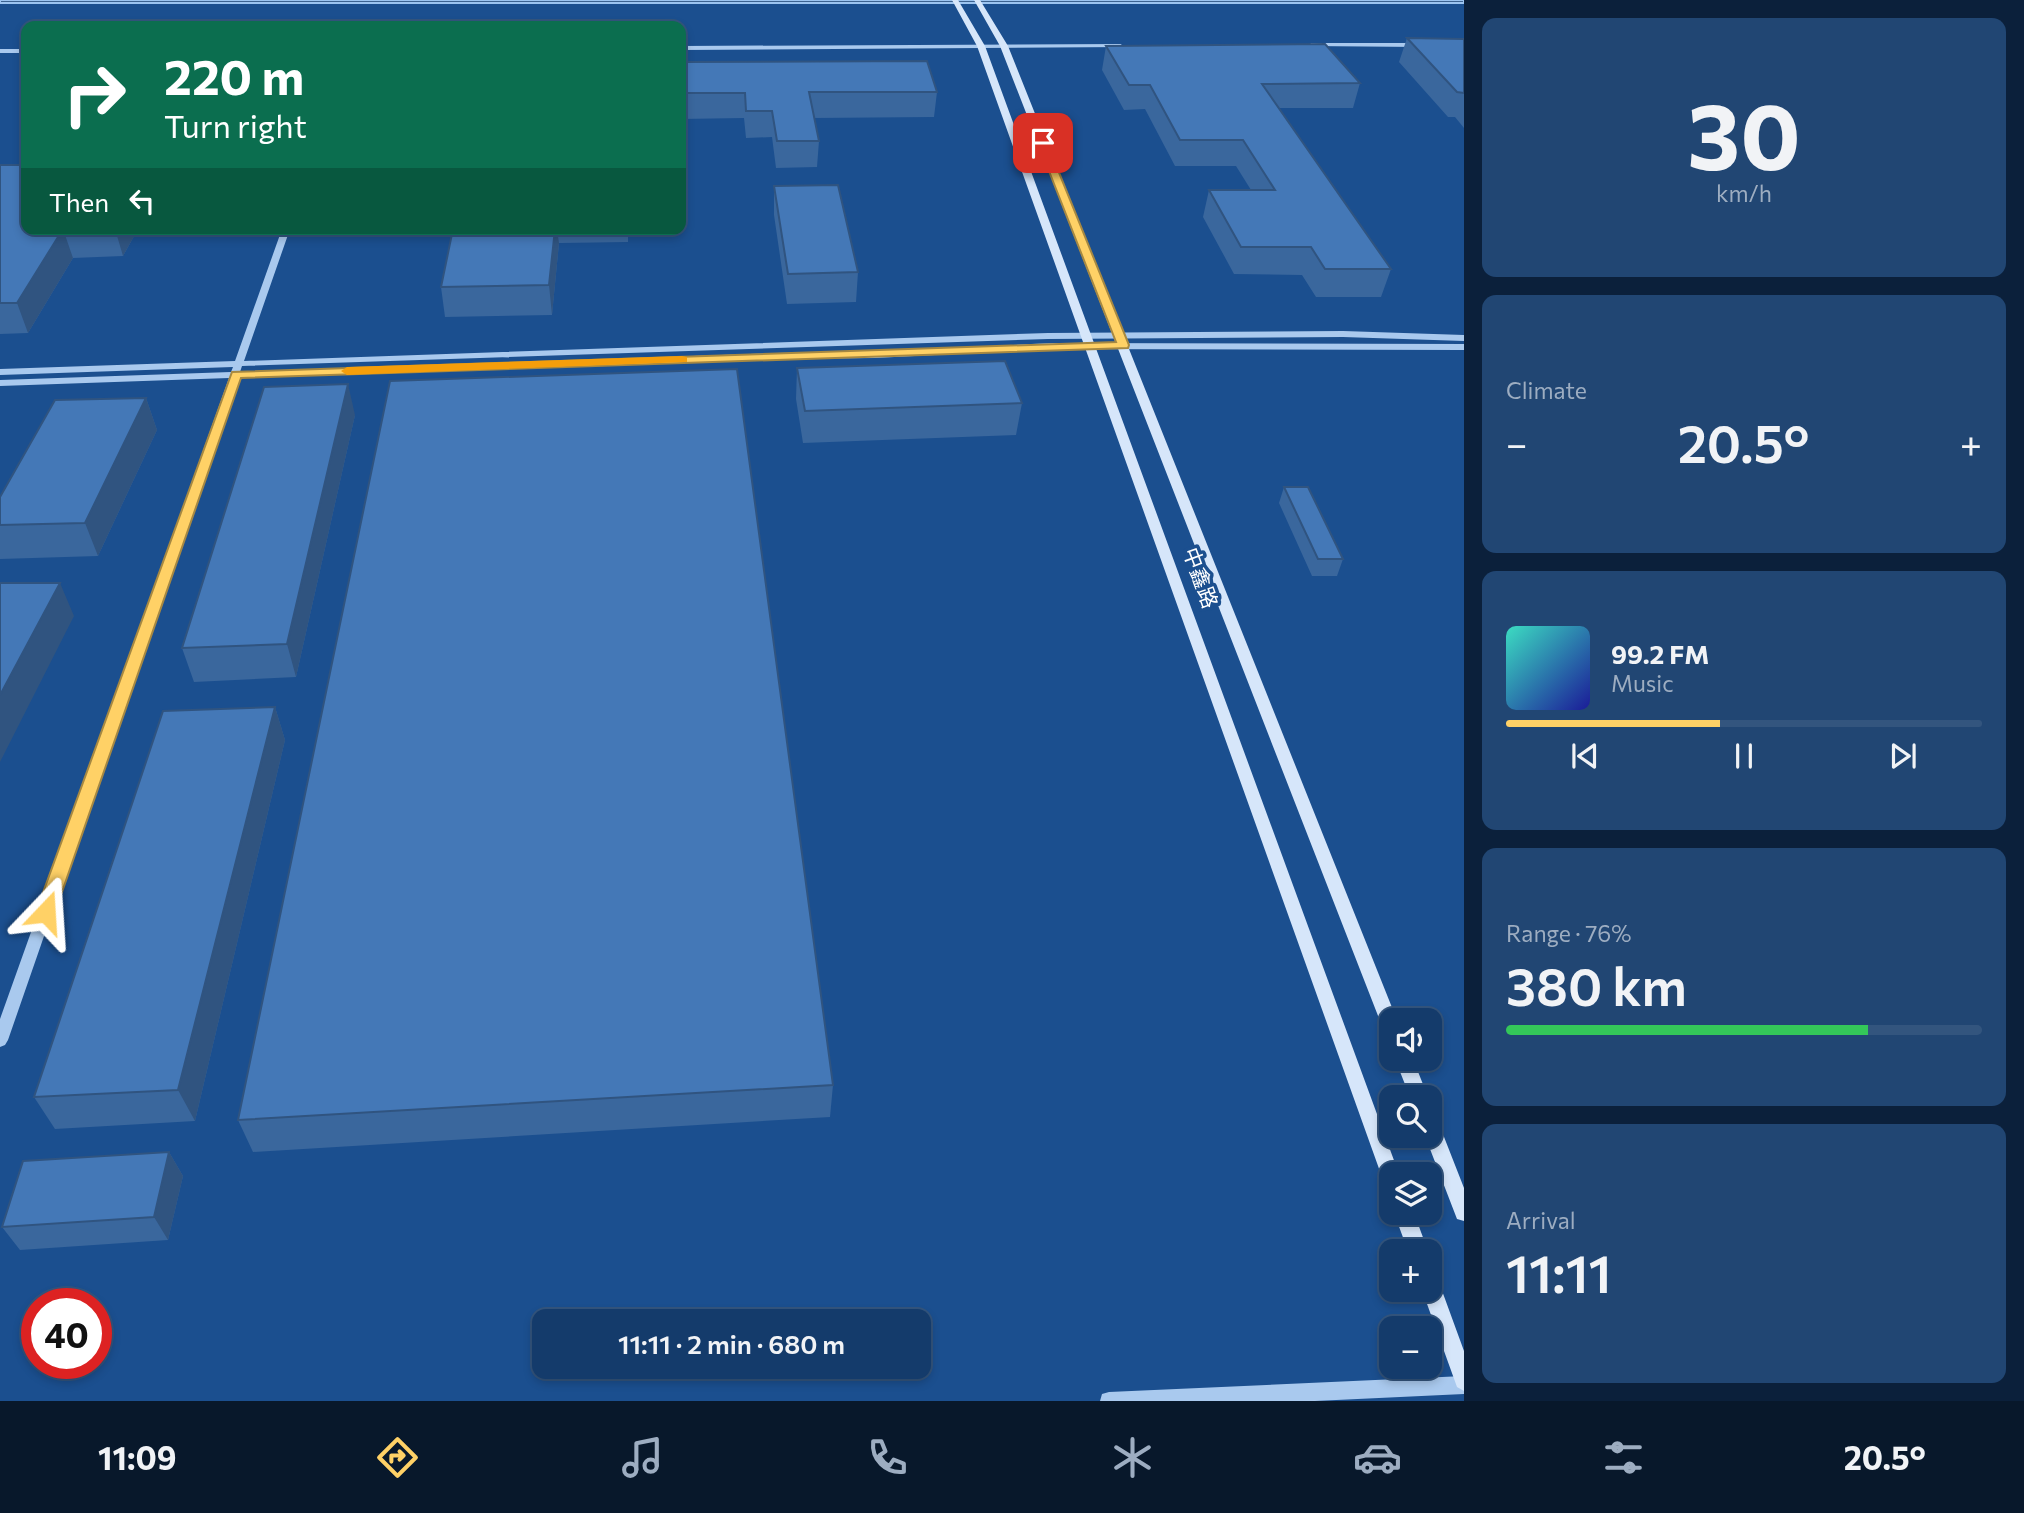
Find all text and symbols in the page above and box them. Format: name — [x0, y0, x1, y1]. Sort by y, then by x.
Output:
text: 220 m — [164, 45, 304, 105]
icon: right — [49, 49, 140, 140]
text: 30 — [1687, 77, 1801, 189]
text: Turn right — [164, 105, 307, 145]
pin — [1013, 113, 1073, 173]
icon: arrive — [1024, 124, 1062, 162]
text: km/h — [1716, 179, 1772, 207]
icon: left — [123, 182, 161, 220]
text: Then — [49, 186, 109, 217]
text: Climate — [1506, 376, 1587, 404]
text: 20.5° — [1678, 410, 1809, 474]
text: − — [1506, 419, 1528, 466]
text: + — [1960, 419, 1982, 466]
street label: 中鑫路 — [1179, 544, 1224, 611]
text: 99.2 FM — [1611, 638, 1709, 669]
text: Music — [1611, 669, 1674, 697]
icon: previous — [1566, 737, 1604, 775]
icon: pause — [1725, 737, 1763, 775]
icon: next — [1884, 737, 1922, 775]
position arrow — [9, 875, 83, 949]
text: Range · 76% — [1506, 919, 1631, 947]
text: 380 km — [1506, 953, 1687, 1017]
map controls — [1379, 1008, 1442, 1379]
button: sound — [1379, 1008, 1442, 1071]
button: search — [1379, 1085, 1442, 1148]
button: layers — [1379, 1162, 1442, 1225]
text: Arrival — [1506, 1206, 1576, 1234]
button: + — [1379, 1239, 1442, 1302]
text: 11:11 — [1506, 1240, 1612, 1304]
speed limit sign: 40 — [21, 1288, 112, 1379]
button: − — [1379, 1316, 1442, 1379]
text: 11:11 · 2 min · 680 m — [618, 1328, 845, 1359]
icon: directions — [373, 1433, 422, 1482]
icon: music — [618, 1433, 667, 1482]
icon: phone — [863, 1433, 912, 1482]
icon: climate — [1108, 1433, 1157, 1482]
icon: car — [1353, 1433, 1402, 1482]
icon: filters — [1599, 1433, 1648, 1482]
text: 11:09 — [98, 1437, 177, 1477]
text: 20.5° — [1844, 1437, 1926, 1477]

